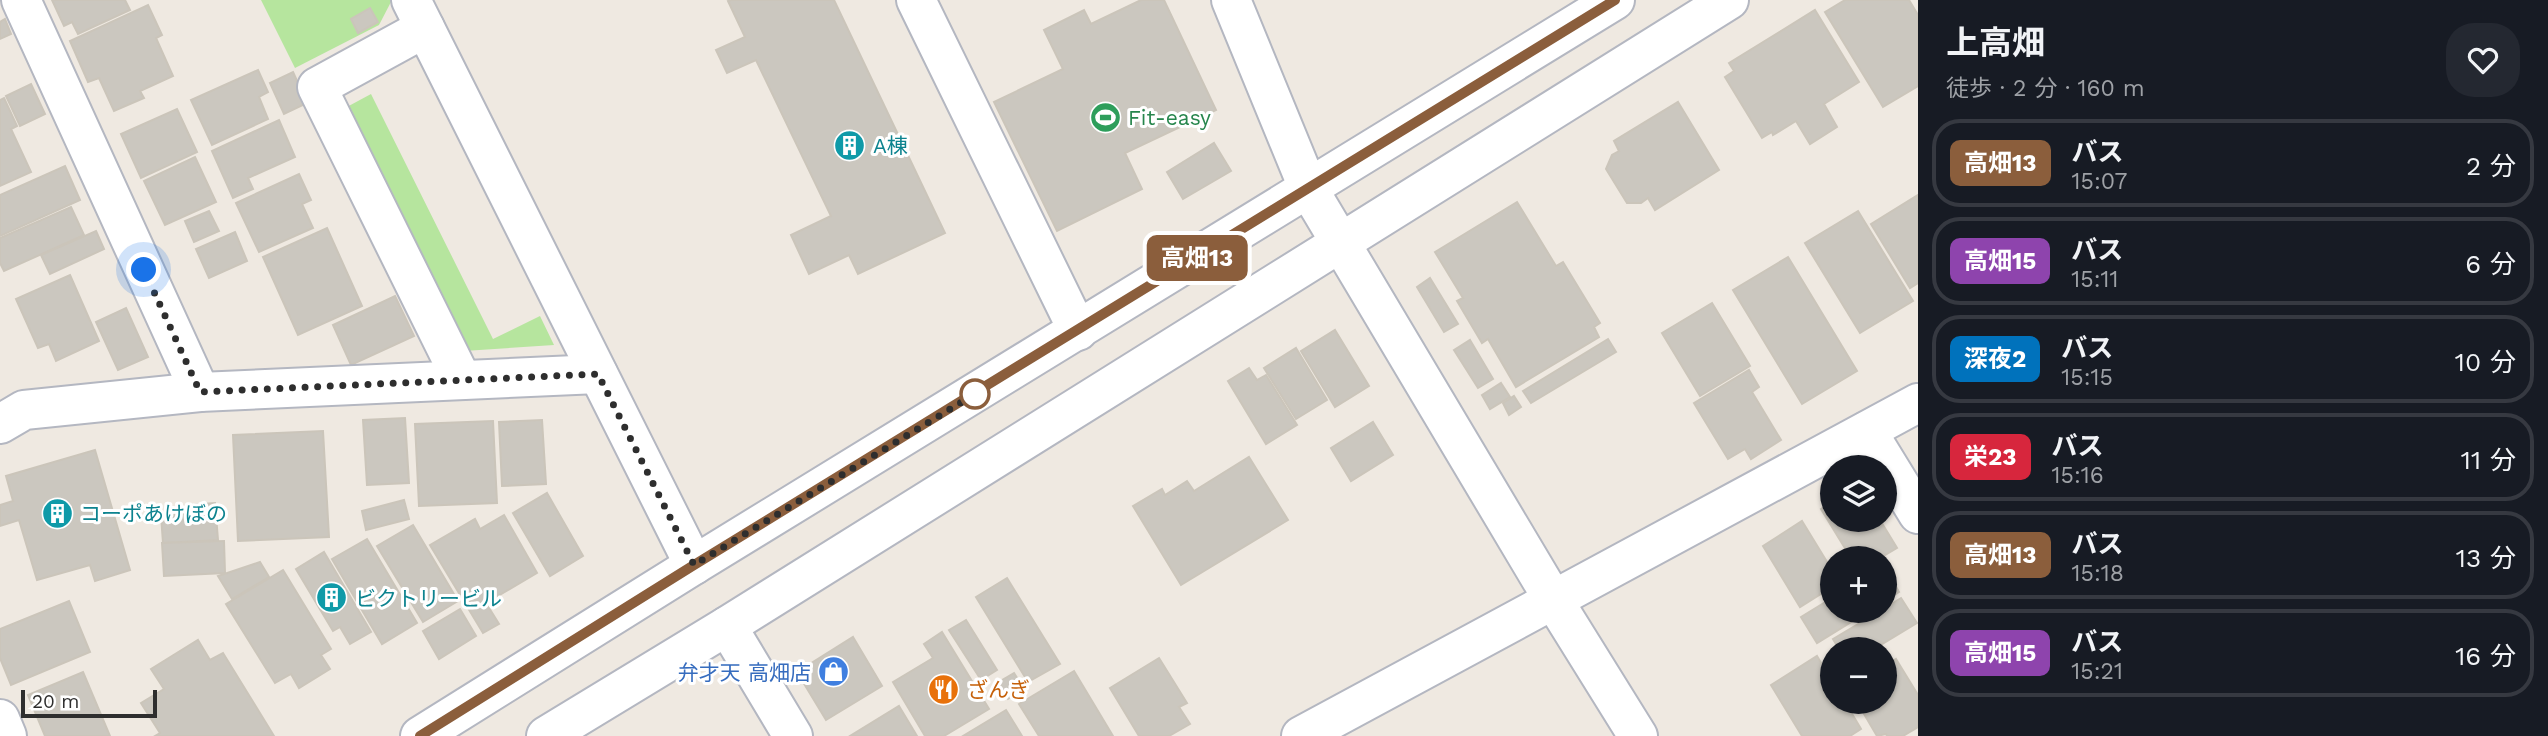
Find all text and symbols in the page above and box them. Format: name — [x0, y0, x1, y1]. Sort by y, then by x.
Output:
text: 上高畑 — [1946, 23, 2045, 62]
button: heart — [2446, 23, 2520, 97]
text: 徒歩 · 2 分 · 160 m — [1946, 75, 2145, 102]
sports icon: Fit-easy — [1088, 100, 1122, 134]
place label: Fit-easy — [1128, 105, 1211, 130]
building icon: A棟 — [833, 128, 867, 162]
place label: A棟 — [873, 133, 908, 158]
text: バス — [2072, 137, 2124, 167]
text: 高畑13 — [1964, 149, 2037, 177]
text: 2 分 — [2466, 151, 2516, 181]
text: 15:07 — [2072, 168, 2128, 195]
line badge: 高畑13 — [1148, 235, 1246, 281]
text: バス — [2071, 235, 2123, 265]
text: 高畑13 — [1161, 244, 1233, 272]
text: 高畑15 — [1964, 247, 2036, 275]
text: 6 分 — [2465, 249, 2516, 279]
your location — [126, 252, 161, 287]
text: 15:11 — [2071, 266, 2118, 293]
text: バス — [2061, 333, 2113, 363]
text: 深夜2 — [1964, 345, 2026, 373]
text: 10 分 — [2455, 347, 2516, 377]
text: 15:15 — [2061, 364, 2113, 391]
unlabelled marker — [960, 379, 990, 409]
text: バス — [2052, 431, 2104, 461]
text: 栄23 — [1964, 443, 2017, 471]
text: 11 分 — [2461, 445, 2516, 475]
map controls — [1820, 455, 1897, 714]
button: layers — [1820, 455, 1897, 532]
text: 15:16 — [2052, 462, 2104, 489]
building icon: コーポあけぼの — [40, 496, 74, 530]
place label: コーポあけぼの — [80, 501, 227, 526]
text: バス — [2072, 529, 2124, 559]
text: 高畑13 — [1964, 541, 2037, 569]
text: 13 分 — [2456, 543, 2516, 573]
button: + — [1820, 546, 1897, 623]
text: 15:18 — [2072, 560, 2124, 587]
building icon: ビクトリービル — [315, 581, 349, 615]
place label: ビクトリービル — [355, 586, 502, 611]
text: バス — [2071, 627, 2123, 657]
button: − — [1820, 637, 1897, 714]
text: 高畑15 — [1964, 639, 2036, 667]
text: 16 分 — [2455, 641, 2516, 671]
shop icon: 弁才天 高畑店 — [817, 655, 851, 689]
text: 15:21 — [2071, 658, 2123, 685]
place label: 弁才天 高畑店 — [678, 660, 811, 685]
restaurant icon: ざんぎ — [927, 672, 961, 706]
place label: ざんぎ — [967, 677, 1030, 702]
scale bar — [21, 687, 158, 719]
text: 20 m — [32, 690, 79, 713]

